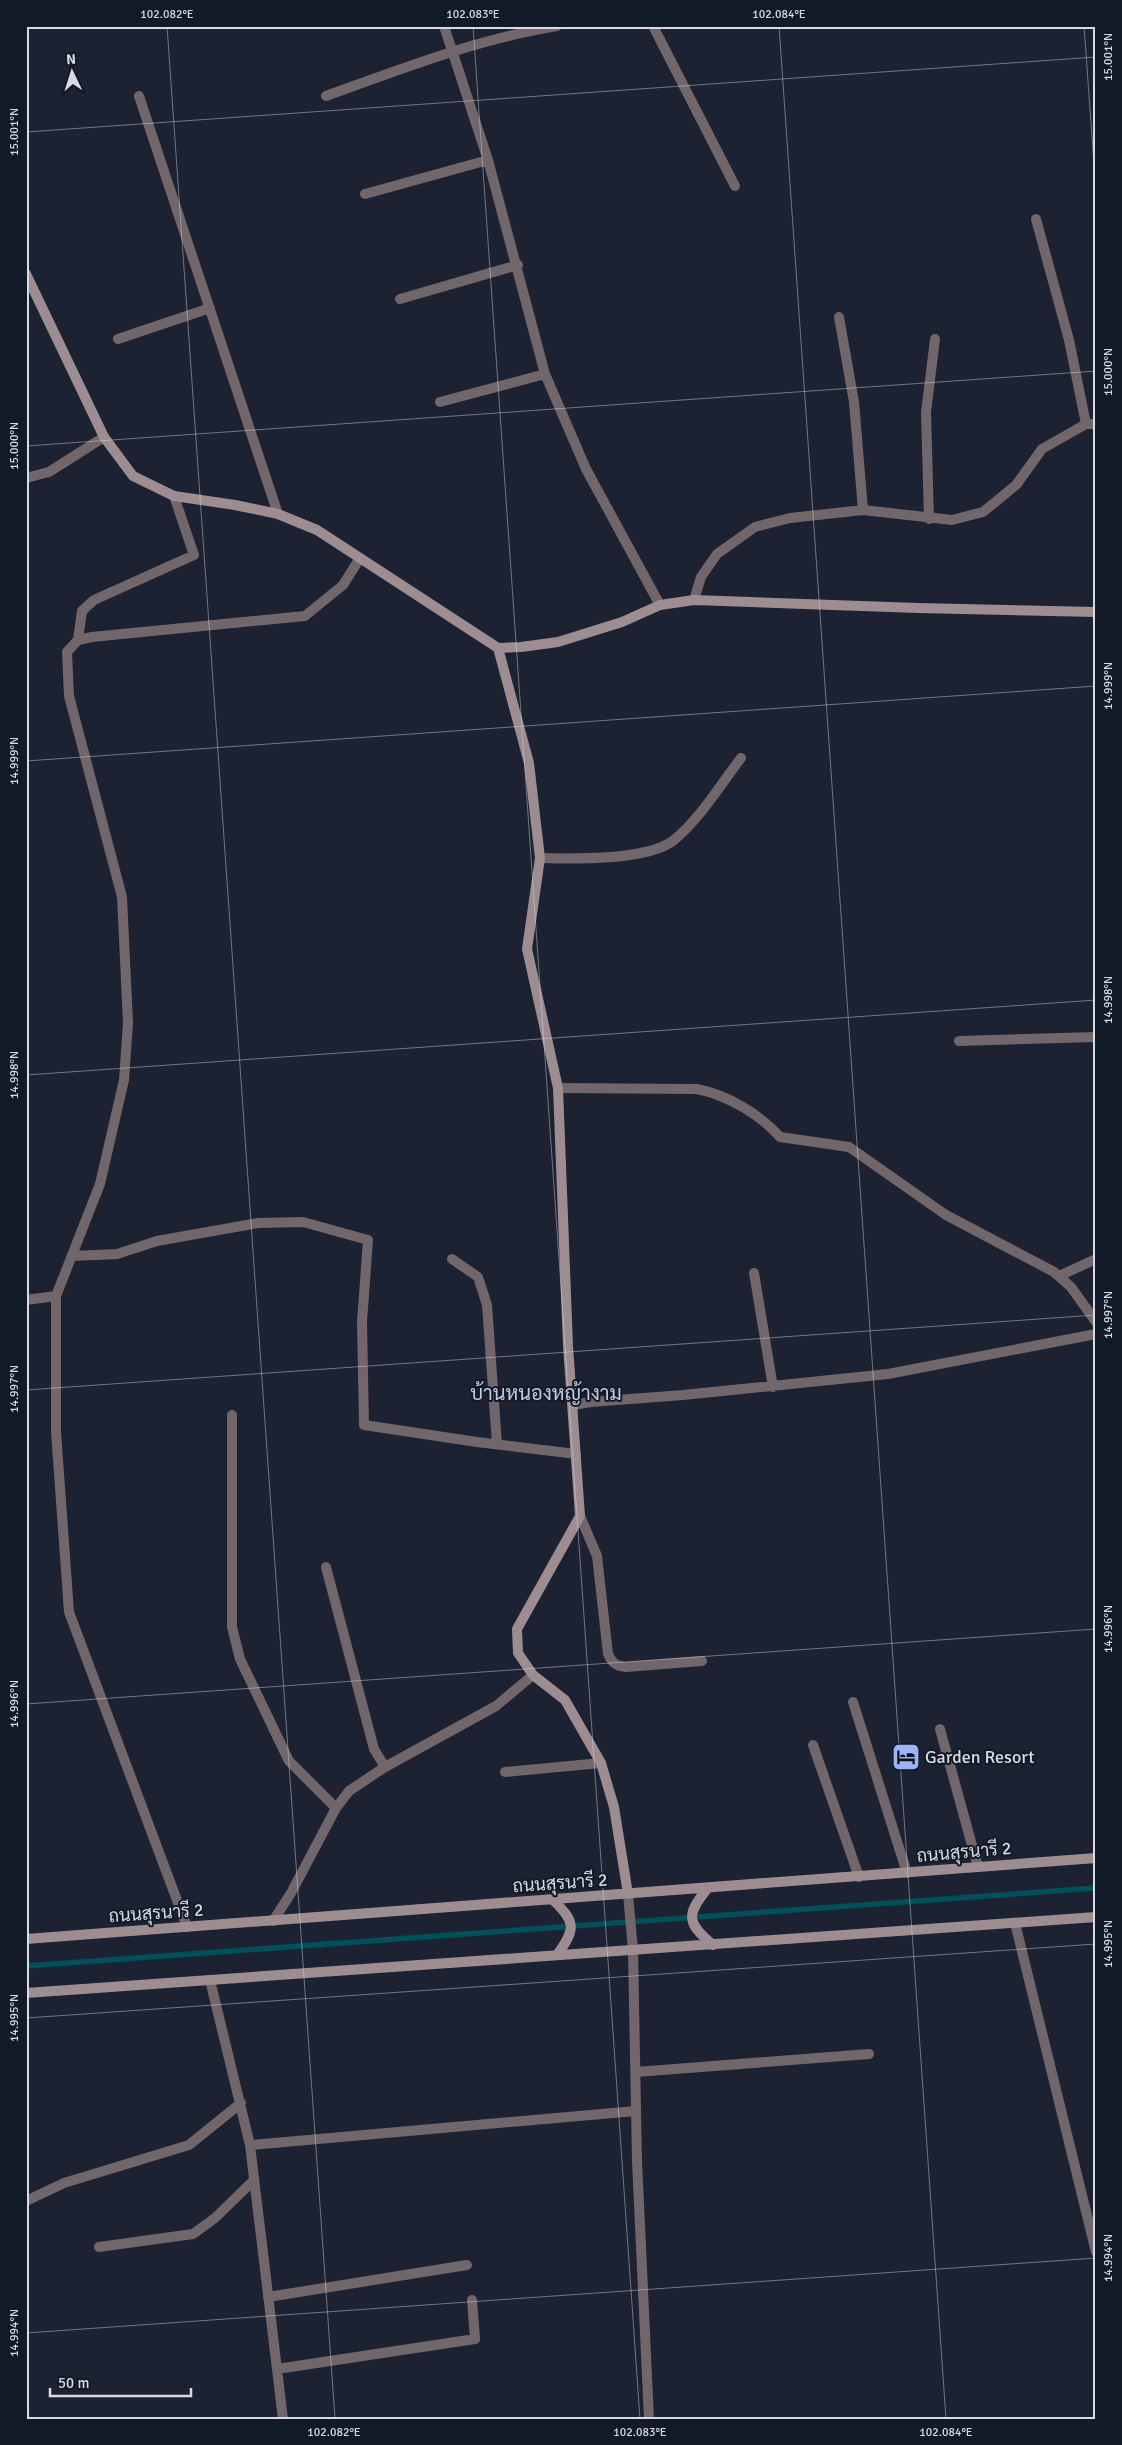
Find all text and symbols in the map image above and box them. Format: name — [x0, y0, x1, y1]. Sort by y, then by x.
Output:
text: 102.082°E — [140, 7, 194, 22]
text: 102.083°E — [446, 7, 500, 22]
text: 102.084°E — [752, 7, 806, 22]
text: 15.001°N — [1101, 33, 1116, 81]
north arrow — [48, 48, 98, 98]
text: N — [66, 51, 77, 68]
text: 15.001°N — [7, 108, 22, 156]
text: 15.000°N — [1101, 348, 1116, 396]
text: 15.000°N — [7, 422, 22, 470]
text: 14.999°N — [1101, 662, 1116, 710]
text: 14.999°N — [7, 737, 22, 785]
text: 14.998°N — [1101, 976, 1116, 1024]
text: 14.998°N — [7, 1051, 22, 1099]
text: 14.997°N — [1101, 1291, 1116, 1339]
text: 14.997°N — [7, 1365, 22, 1413]
district label: บ้านหนองหญ้างาม — [470, 1381, 622, 1406]
text: 14.996°N — [1101, 1605, 1116, 1653]
text: 14.996°N — [7, 1680, 22, 1728]
hotel icon: Garden Resort — [891, 1742, 921, 1772]
place label: Garden Resort — [925, 1746, 1035, 1768]
street label: ถนนสุรนารี 2 — [915, 1835, 1012, 1868]
street label: ถนนสุรนารี 2 — [512, 1867, 608, 1898]
street label: ถนนสุรนารี 2 — [108, 1897, 204, 1928]
text: 14.995°N — [1101, 1920, 1116, 1968]
text: 14.995°N — [7, 1994, 22, 2042]
text: 14.994°N — [1101, 2234, 1116, 2282]
text: 14.994°N — [7, 2309, 22, 2357]
scale bar — [50, 2365, 191, 2397]
text: 50 m — [58, 2374, 89, 2392]
text: 102.082°E — [307, 2425, 361, 2440]
text: 102.083°E — [613, 2425, 667, 2440]
text: 102.084°E — [919, 2425, 973, 2440]

